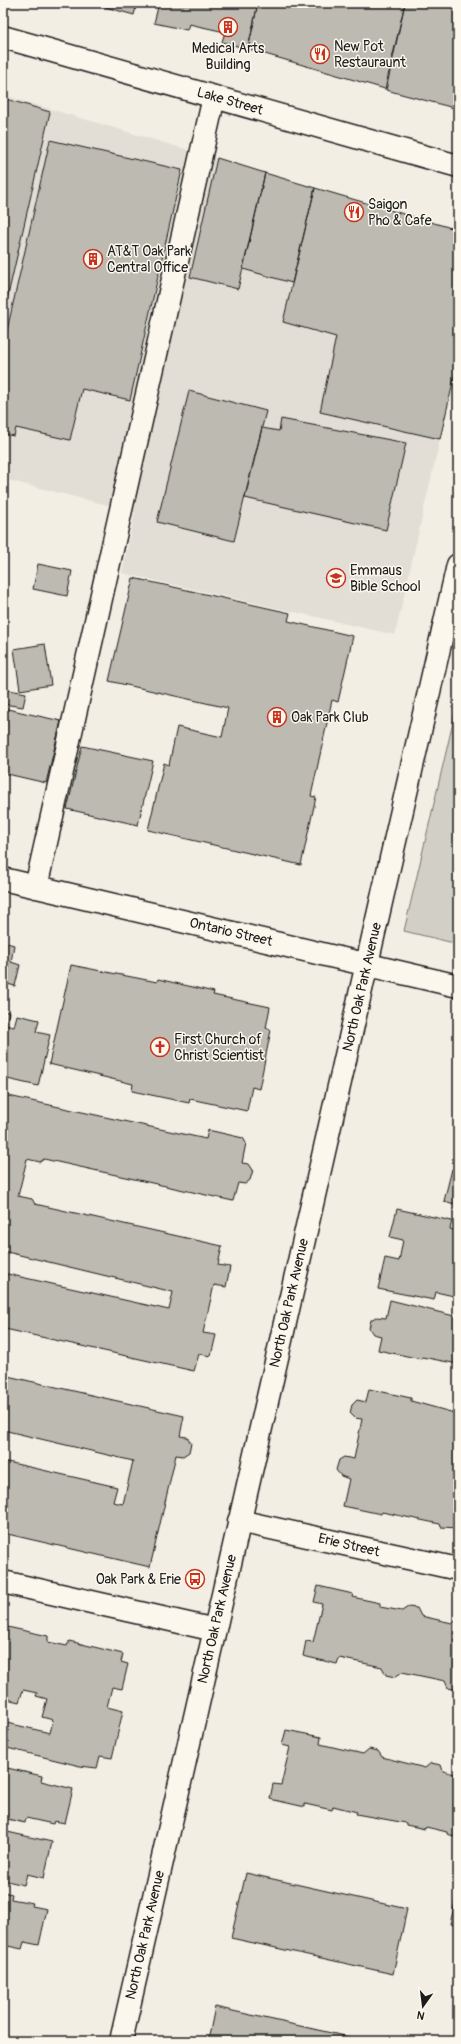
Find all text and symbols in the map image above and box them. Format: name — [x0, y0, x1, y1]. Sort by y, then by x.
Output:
building icon: Medical Arts Building — [217, 16, 239, 38]
place label: New Pot Restauraunt — [334, 38, 406, 71]
place label: Medical Arts Building — [192, 40, 265, 73]
restaurant icon: New Pot Restauraunt — [309, 43, 331, 65]
street label: Lake Street — [195, 83, 265, 119]
place label: Saigon Pho & Cafe — [368, 196, 432, 229]
restaurant icon: Saigon Pho & Cafe — [343, 201, 365, 223]
place label: AT&T Oak Park Central Office — [107, 243, 191, 276]
building icon: AT&T Oak Park Central Office — [82, 248, 104, 270]
place label: Emmaus Bible School — [350, 562, 421, 595]
school or university icon: Emmaus Bible School — [325, 567, 347, 589]
building icon: Oak Park Club — [266, 706, 288, 728]
place label: Oak Park Club — [291, 709, 369, 726]
street label: Ontario Street — [188, 914, 275, 950]
street label: North Oak Park Avenue — [339, 921, 385, 1053]
place label: First Church of Christ Scientist — [174, 1031, 264, 1064]
church icon: First Church of Christ Scientist — [149, 1036, 171, 1058]
street label: North Oak Park Avenue — [266, 1237, 312, 1369]
street label: Erie Street — [317, 1530, 382, 1560]
street label: North Oak Park Avenue — [194, 1553, 240, 1685]
bus stop icon: Oak Park & Erie — [184, 1568, 206, 1590]
place label: Oak Park & Erie — [96, 1571, 181, 1588]
street label: North Oak Park Avenue — [122, 1869, 168, 2001]
north arrow — [403, 1986, 443, 2026]
text: N — [415, 2008, 426, 2022]

